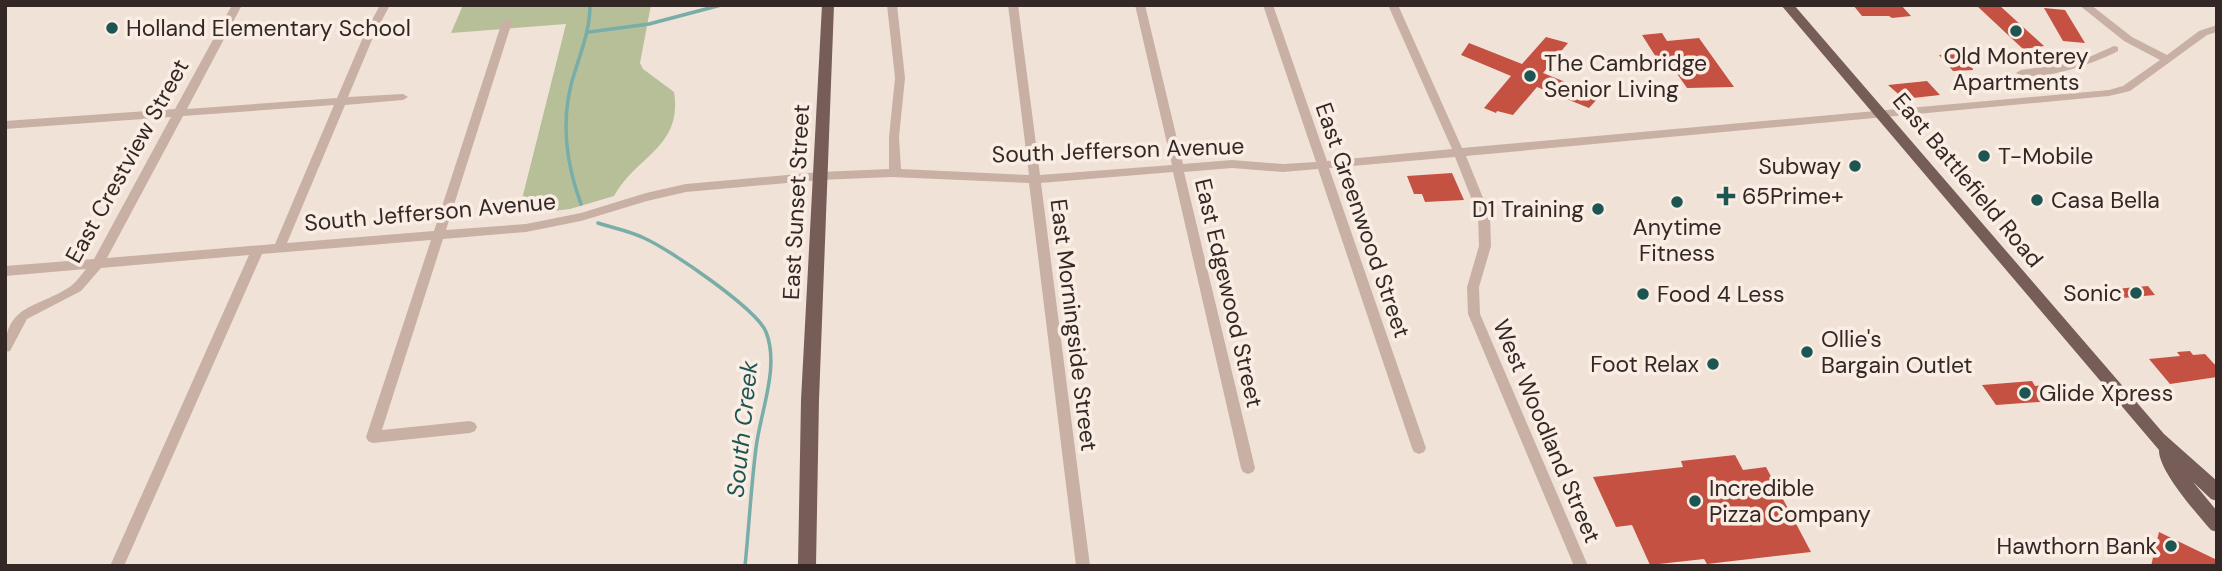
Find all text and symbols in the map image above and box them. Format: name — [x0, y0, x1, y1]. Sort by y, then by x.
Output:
place label: Holland Elementary School — [126, 13, 411, 43]
marker: Holland Elementary School — [104, 20, 120, 36]
marker: Old Monterey Apartments — [2008, 23, 2024, 39]
place label: Old Monterey Apartments — [1944, 41, 2089, 97]
place label: The Cambridge Senior Living — [1544, 48, 1707, 104]
street label: East Crestview Street — [58, 54, 196, 268]
marker: The Cambridge Senior Living — [1522, 68, 1538, 84]
street label: East Battlefield Road — [1886, 86, 2050, 274]
street label: East Greenwood Street — [1309, 99, 1417, 341]
street label: East Sunset Street — [776, 103, 816, 301]
street label: South Jefferson Avenue — [991, 131, 1245, 169]
place label: T-Mobile — [1998, 141, 2093, 171]
marker: T-Mobile — [1976, 148, 1992, 164]
place label: Subway — [1758, 151, 1841, 181]
marker: Subway — [1847, 158, 1863, 174]
street label: East Edgewood Street — [1188, 176, 1270, 410]
place label: 65Prime+ — [1742, 181, 1844, 211]
place label: Casa Bella — [2051, 185, 2160, 215]
street label: South Jefferson Avenue — [303, 186, 557, 238]
marker: 65Prime+ — [1716, 186, 1736, 206]
marker: Casa Bella — [2029, 192, 2045, 208]
place label: D1 Training — [1472, 194, 1584, 224]
marker: Anytime Fitness — [1669, 194, 1685, 210]
street label: East Morningside Street — [1044, 197, 1104, 453]
marker: D1 Training — [1590, 201, 1606, 217]
place label: Anytime Fitness — [1632, 212, 1722, 268]
place label: Sonic — [2063, 278, 2122, 308]
place label: Food 4 Less — [1657, 279, 1785, 309]
marker: Sonic — [2128, 285, 2144, 301]
marker: Food 4 Less — [1635, 286, 1651, 302]
street label: West Woodland Street — [1486, 315, 1608, 547]
place label: Ollie's Bargain Outlet — [1821, 324, 1973, 380]
marker: Ollie's Bargain Outlet — [1799, 344, 1815, 360]
place label: Foot Relax — [1590, 349, 1699, 379]
marker: Foot Relax — [1705, 356, 1721, 372]
water label: South Creek — [719, 358, 765, 499]
place label: Glide Xpress — [2039, 378, 2173, 408]
marker: Glide Xpress — [2017, 385, 2033, 401]
place label: Incredible Pizza Company — [1709, 473, 1871, 529]
marker: Incredible Pizza Company — [1687, 493, 1703, 509]
place label: Hawthorn Bank — [1997, 531, 2157, 561]
marker: Hawthorn Bank — [2163, 538, 2179, 554]

